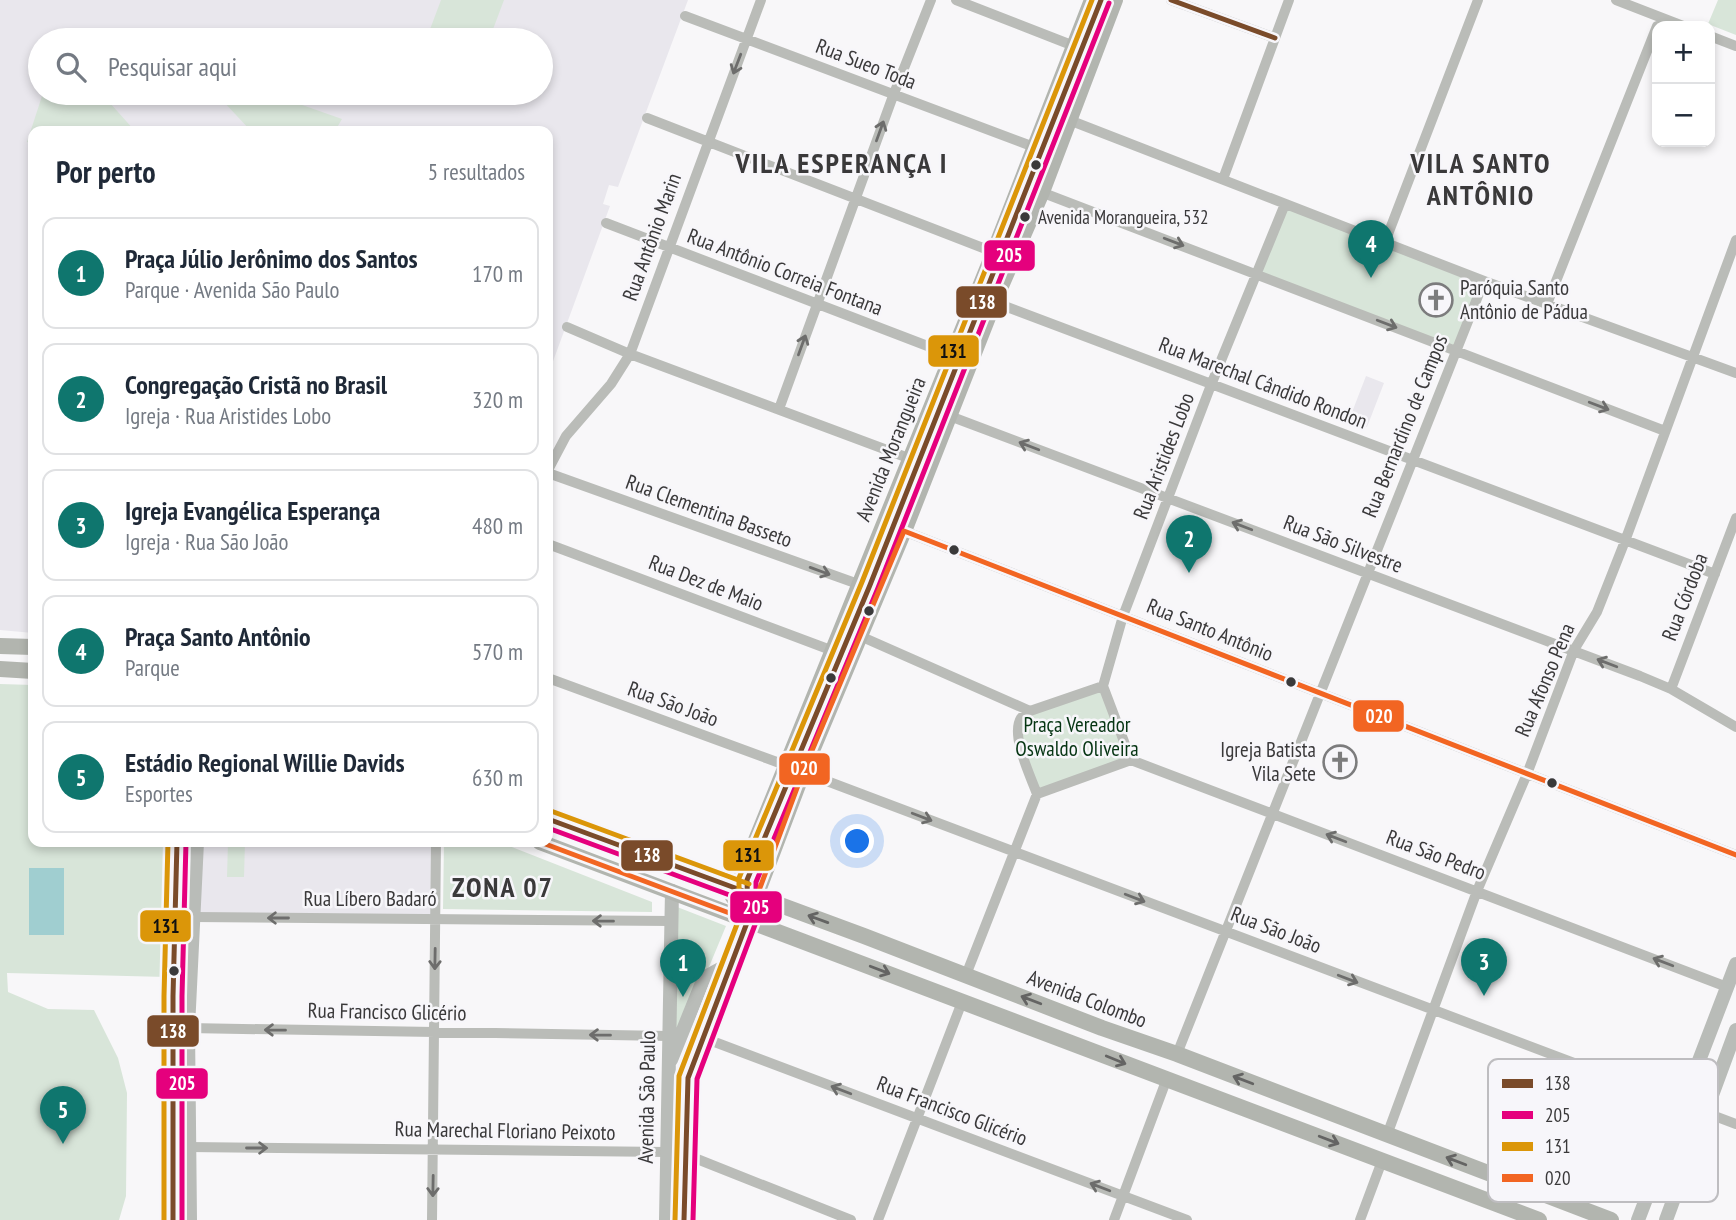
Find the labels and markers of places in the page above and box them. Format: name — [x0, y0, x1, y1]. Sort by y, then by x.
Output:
unlabelled marker — [1029, 158, 1043, 172]
place label: Avenida Morangueira, 532 — [1038, 205, 1209, 229]
marker: Avenida Morangueira, 532 — [1018, 210, 1032, 224]
pin: 4 — [1348, 220, 1394, 278]
place label: Paróquia Santo Antônio de Pádua — [1460, 274, 1588, 325]
church icon: Paróquia Santo Antônio de Pádua — [1417, 281, 1455, 319]
pin: 2 — [1166, 515, 1212, 573]
unlabelled marker — [947, 543, 961, 557]
unlabelled marker — [862, 604, 876, 618]
unlabelled marker — [824, 671, 838, 685]
unlabelled marker — [1284, 675, 1298, 689]
place label: Igreja Batista Vila Sete — [1220, 736, 1316, 787]
church icon: Igreja Batista Vila Sete — [1321, 743, 1359, 781]
unlabelled marker — [1545, 776, 1559, 790]
pin: 3 — [1461, 938, 1507, 996]
pin: 1 — [660, 939, 706, 997]
unlabelled marker — [167, 964, 181, 978]
pin: 5 — [40, 1086, 86, 1144]

